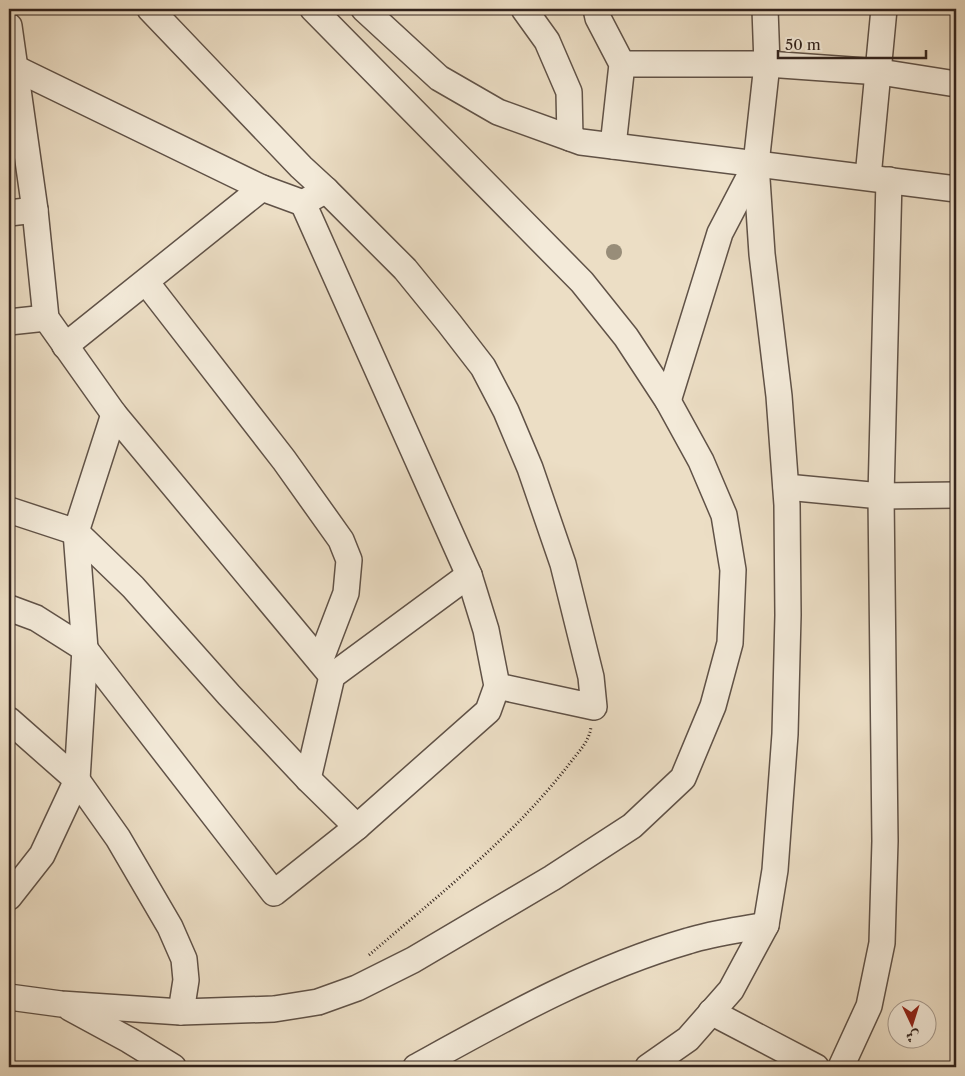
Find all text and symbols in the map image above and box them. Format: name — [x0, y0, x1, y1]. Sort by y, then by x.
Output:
scale bar — [778, 28, 925, 60]
text: 50 m — [785, 35, 821, 54]
north arrow — [888, 998, 938, 1048]
text: ش — [905, 1028, 920, 1046]

